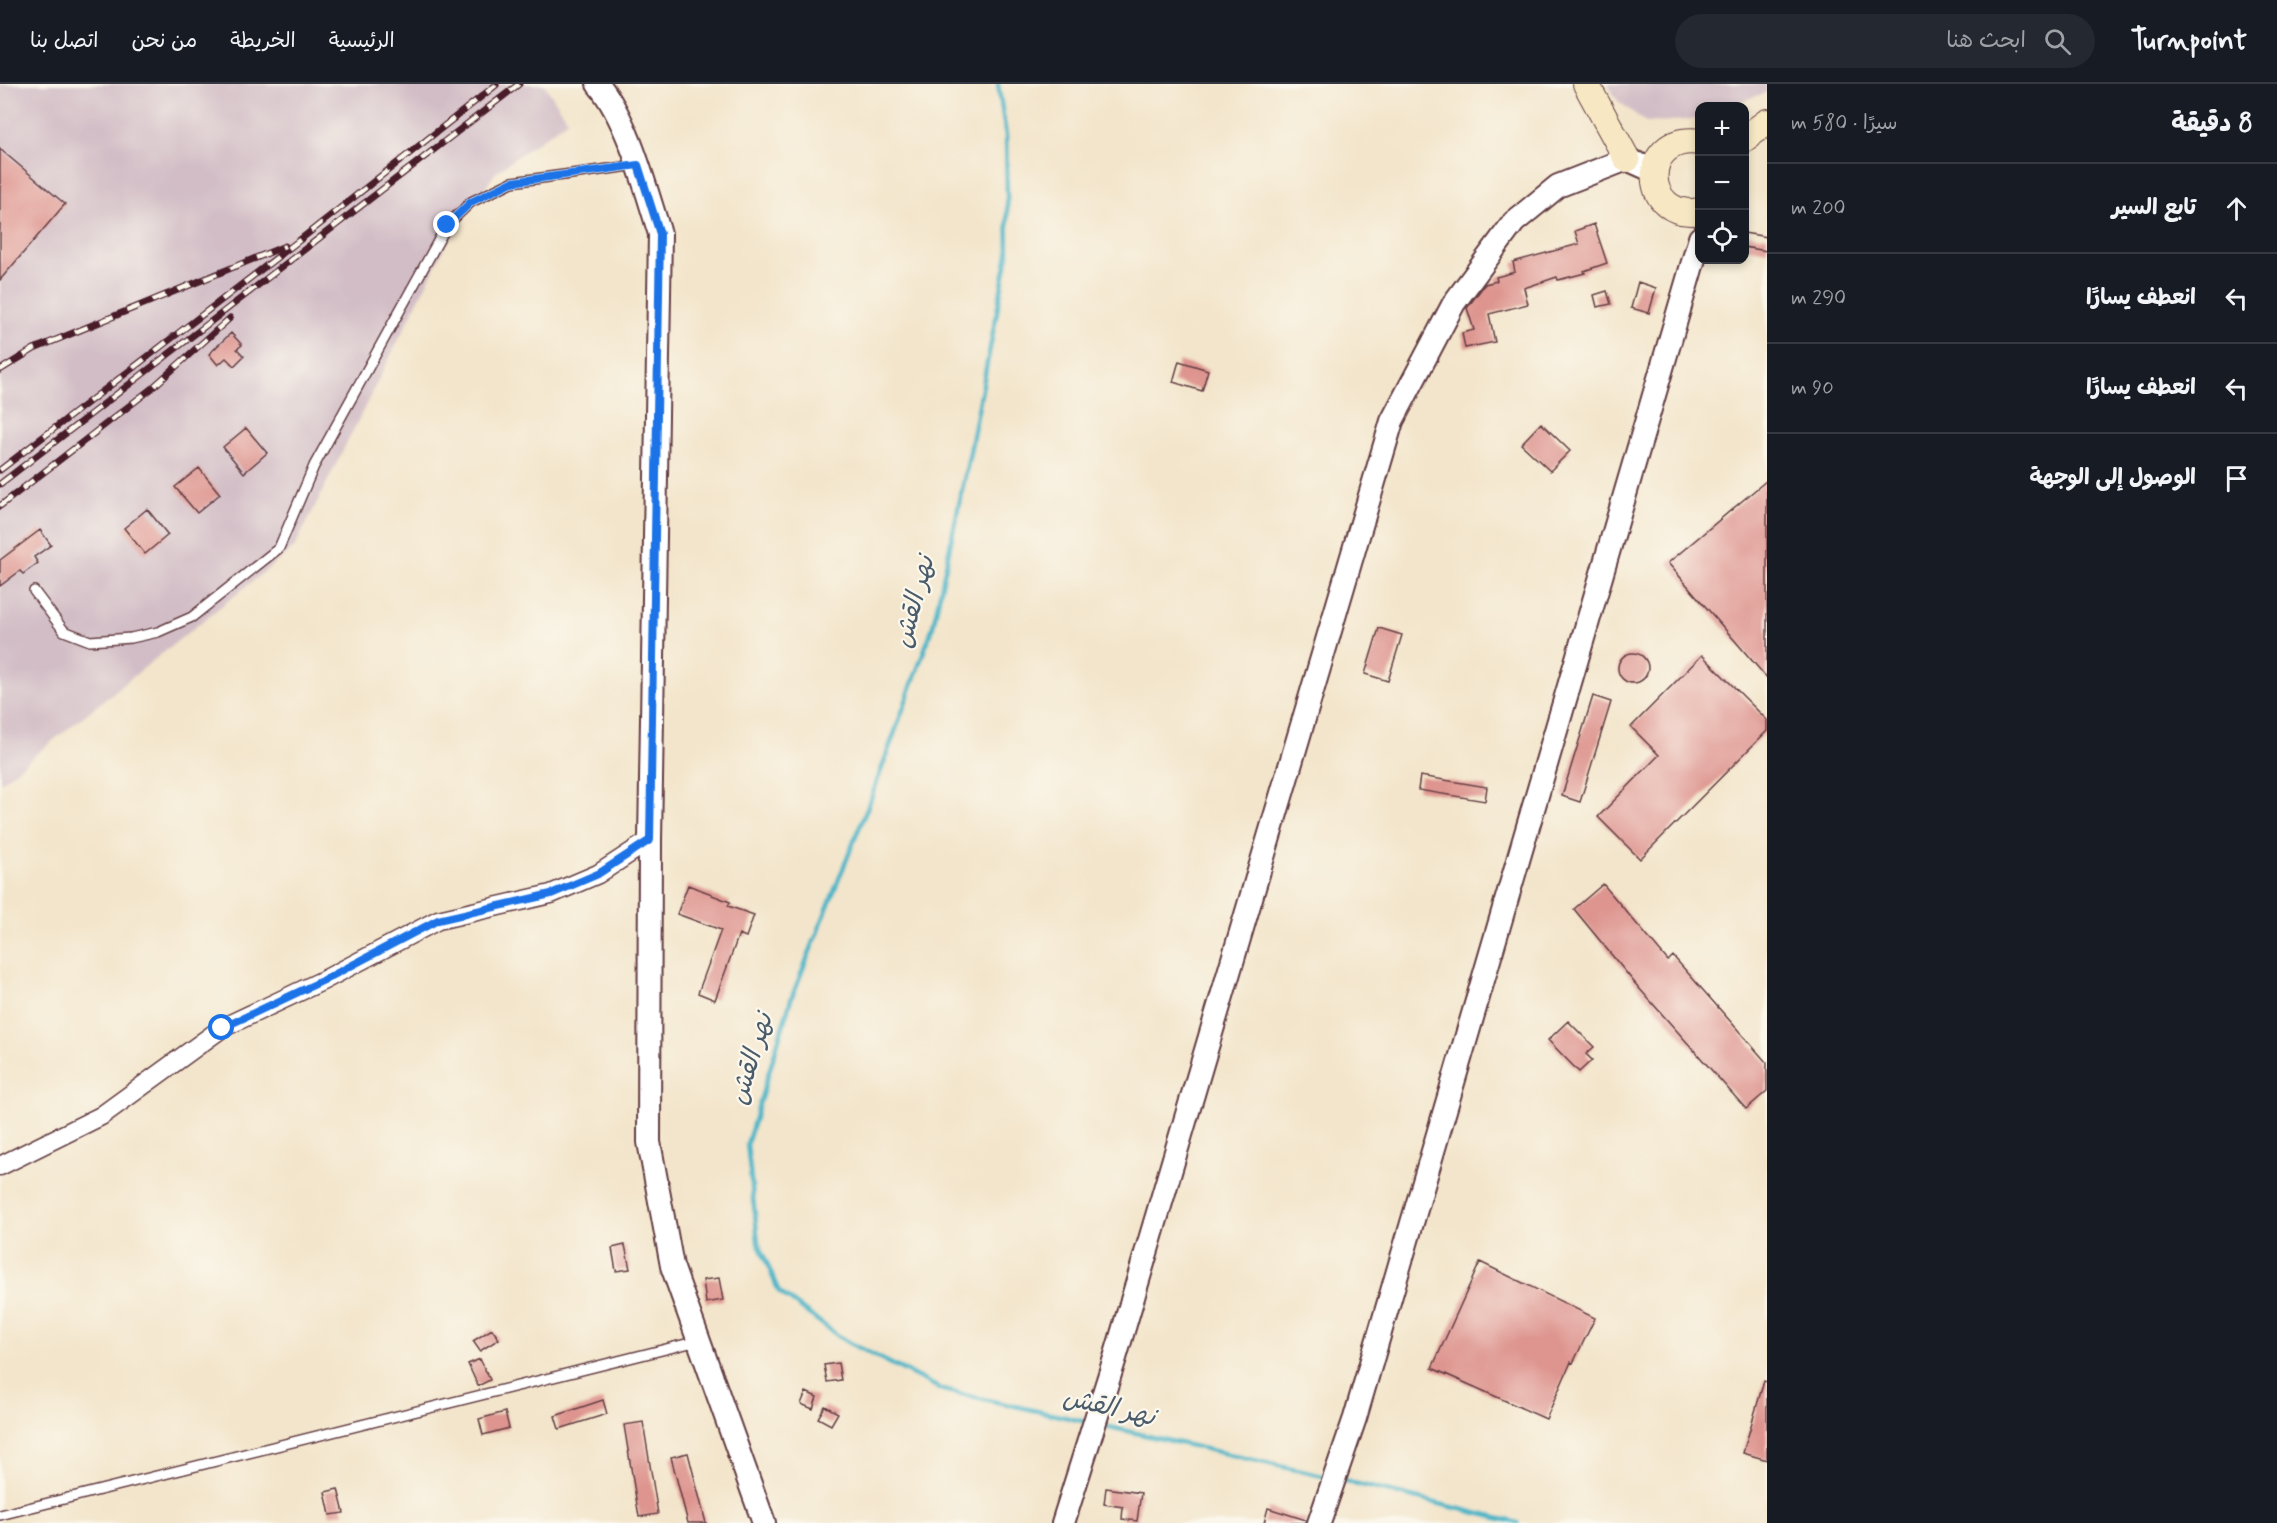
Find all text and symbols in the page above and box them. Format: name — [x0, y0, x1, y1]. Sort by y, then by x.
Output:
search box — [1675, 14, 2095, 68]
text: Turnpoint — [2131, 23, 2247, 60]
icon: search — [2041, 25, 2074, 58]
text: اتصل بنا — [30, 27, 98, 55]
text: من نحن — [131, 27, 197, 55]
text: الخريطة — [230, 27, 296, 55]
text: الرئيسية — [329, 27, 395, 55]
text: ابحث هنا — [1946, 27, 2026, 55]
map controls — [1695, 102, 1749, 264]
button: + — [1695, 102, 1749, 156]
text: 8 دقيقة — [2171, 107, 2253, 141]
text: سيرًا · 580 m — [1791, 110, 1898, 137]
button: − — [1695, 156, 1749, 210]
icon: ahead — [2220, 192, 2253, 225]
text: تابع السير — [2112, 194, 2196, 222]
text: 200 m — [1791, 195, 1846, 222]
button: locate — [1695, 210, 1749, 264]
route end — [433, 211, 459, 237]
icon: left — [2220, 282, 2253, 315]
text: انعطف يسارًا — [2086, 284, 2196, 312]
text: 290 m — [1791, 285, 1846, 312]
icon: left — [2220, 372, 2253, 405]
text: انعطف يسارًا — [2086, 374, 2196, 402]
text: 90 m — [1791, 375, 1834, 402]
icon: arrive — [2220, 462, 2253, 495]
text: الوصول إلى الوجهة — [2029, 464, 2196, 492]
water label: نهر القش — [886, 549, 944, 652]
water label: نهر القش — [722, 1006, 783, 1109]
route start — [208, 1014, 234, 1040]
water label: نهر القش — [1059, 1381, 1162, 1436]

